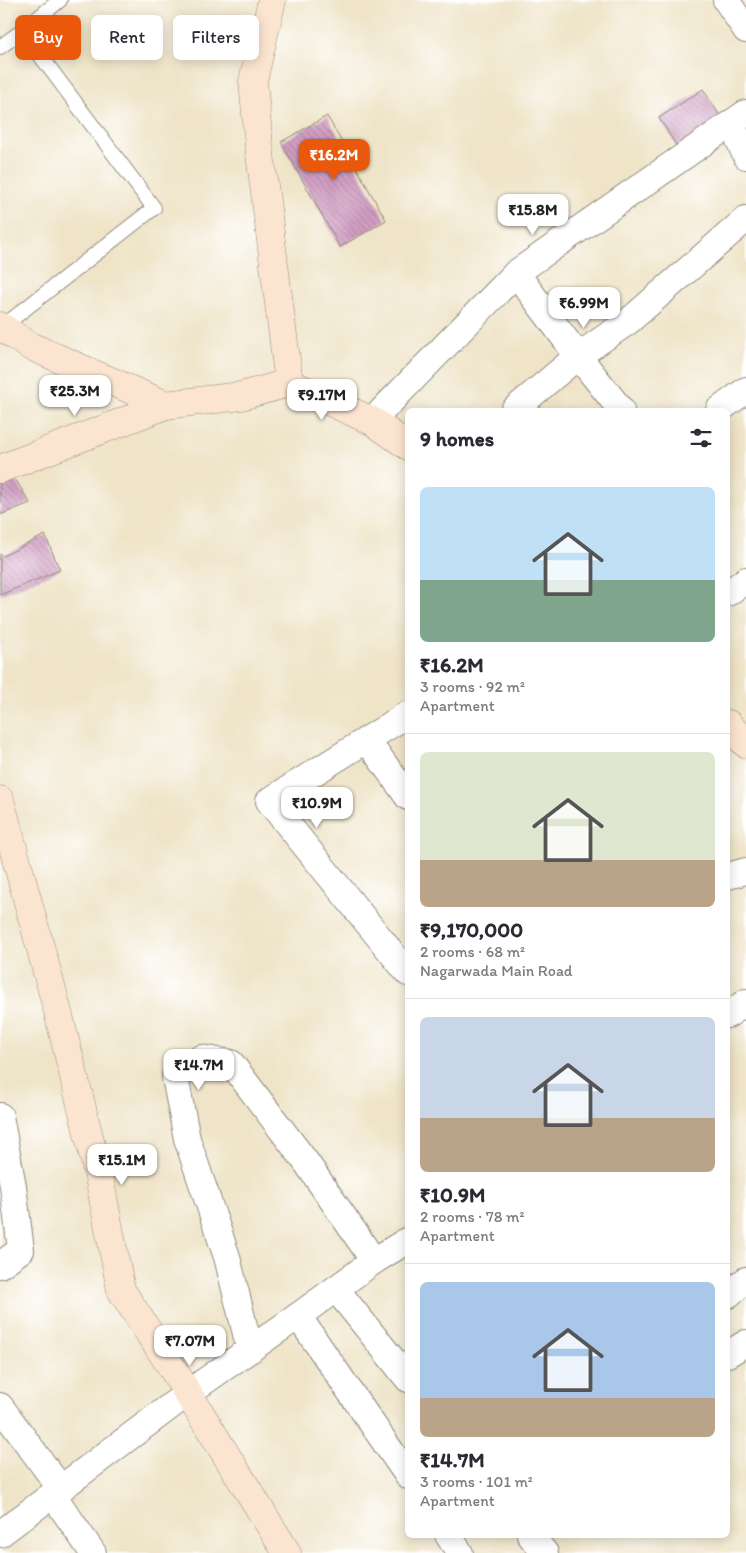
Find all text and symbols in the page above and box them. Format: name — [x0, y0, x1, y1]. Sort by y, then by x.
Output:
chip: Buy — [15, 15, 81, 60]
chip: Rent — [91, 15, 163, 60]
chip: Filters — [173, 15, 259, 60]
pin: ₹16.2M — [293, 138, 375, 181]
text: ₹16.2M — [310, 145, 358, 164]
pin: ₹15.8M — [492, 194, 574, 236]
text: ₹15.8M — [509, 200, 557, 219]
pin: ₹6.99M — [543, 286, 625, 329]
text: ₹6.99M — [559, 293, 609, 312]
pin: ₹25.3M — [34, 374, 116, 417]
pin: ₹9.17M — [281, 378, 363, 421]
text: ₹25.3M — [50, 381, 100, 400]
text: ₹9.17M — [298, 385, 346, 404]
icon: filters — [687, 424, 715, 452]
text: 9 homes — [420, 426, 494, 451]
icon: home — [523, 519, 613, 609]
text: ₹16.2M — [420, 652, 484, 677]
text: 3 rooms · 92 m² — [420, 677, 525, 696]
text: Apartment — [420, 696, 495, 715]
icon: home — [523, 785, 613, 875]
pin: ₹10.9M — [276, 786, 358, 829]
text: ₹10.9M — [292, 793, 342, 812]
text: ₹9,170,000 — [420, 917, 523, 942]
text: 2 rooms · 68 m² — [420, 942, 525, 961]
text: Nagarwada Main Road — [420, 961, 573, 980]
pin: ₹14.7M — [158, 1048, 240, 1091]
icon: home — [523, 1050, 613, 1140]
text: ₹14.7M — [174, 1055, 224, 1074]
pin: ₹15.1M — [81, 1144, 163, 1186]
text: ₹15.1M — [98, 1150, 146, 1169]
text: ₹10.9M — [420, 1182, 486, 1207]
text: 2 rooms · 78 m² — [420, 1207, 525, 1226]
text: Apartment — [420, 1226, 495, 1245]
icon: home — [523, 1315, 613, 1405]
pin: ₹7.07M — [149, 1324, 231, 1367]
text: ₹7.07M — [165, 1331, 215, 1350]
text: ₹14.7M — [420, 1447, 485, 1472]
text: 3 rooms · 101 m² — [420, 1472, 533, 1491]
text: Apartment — [420, 1491, 495, 1510]

